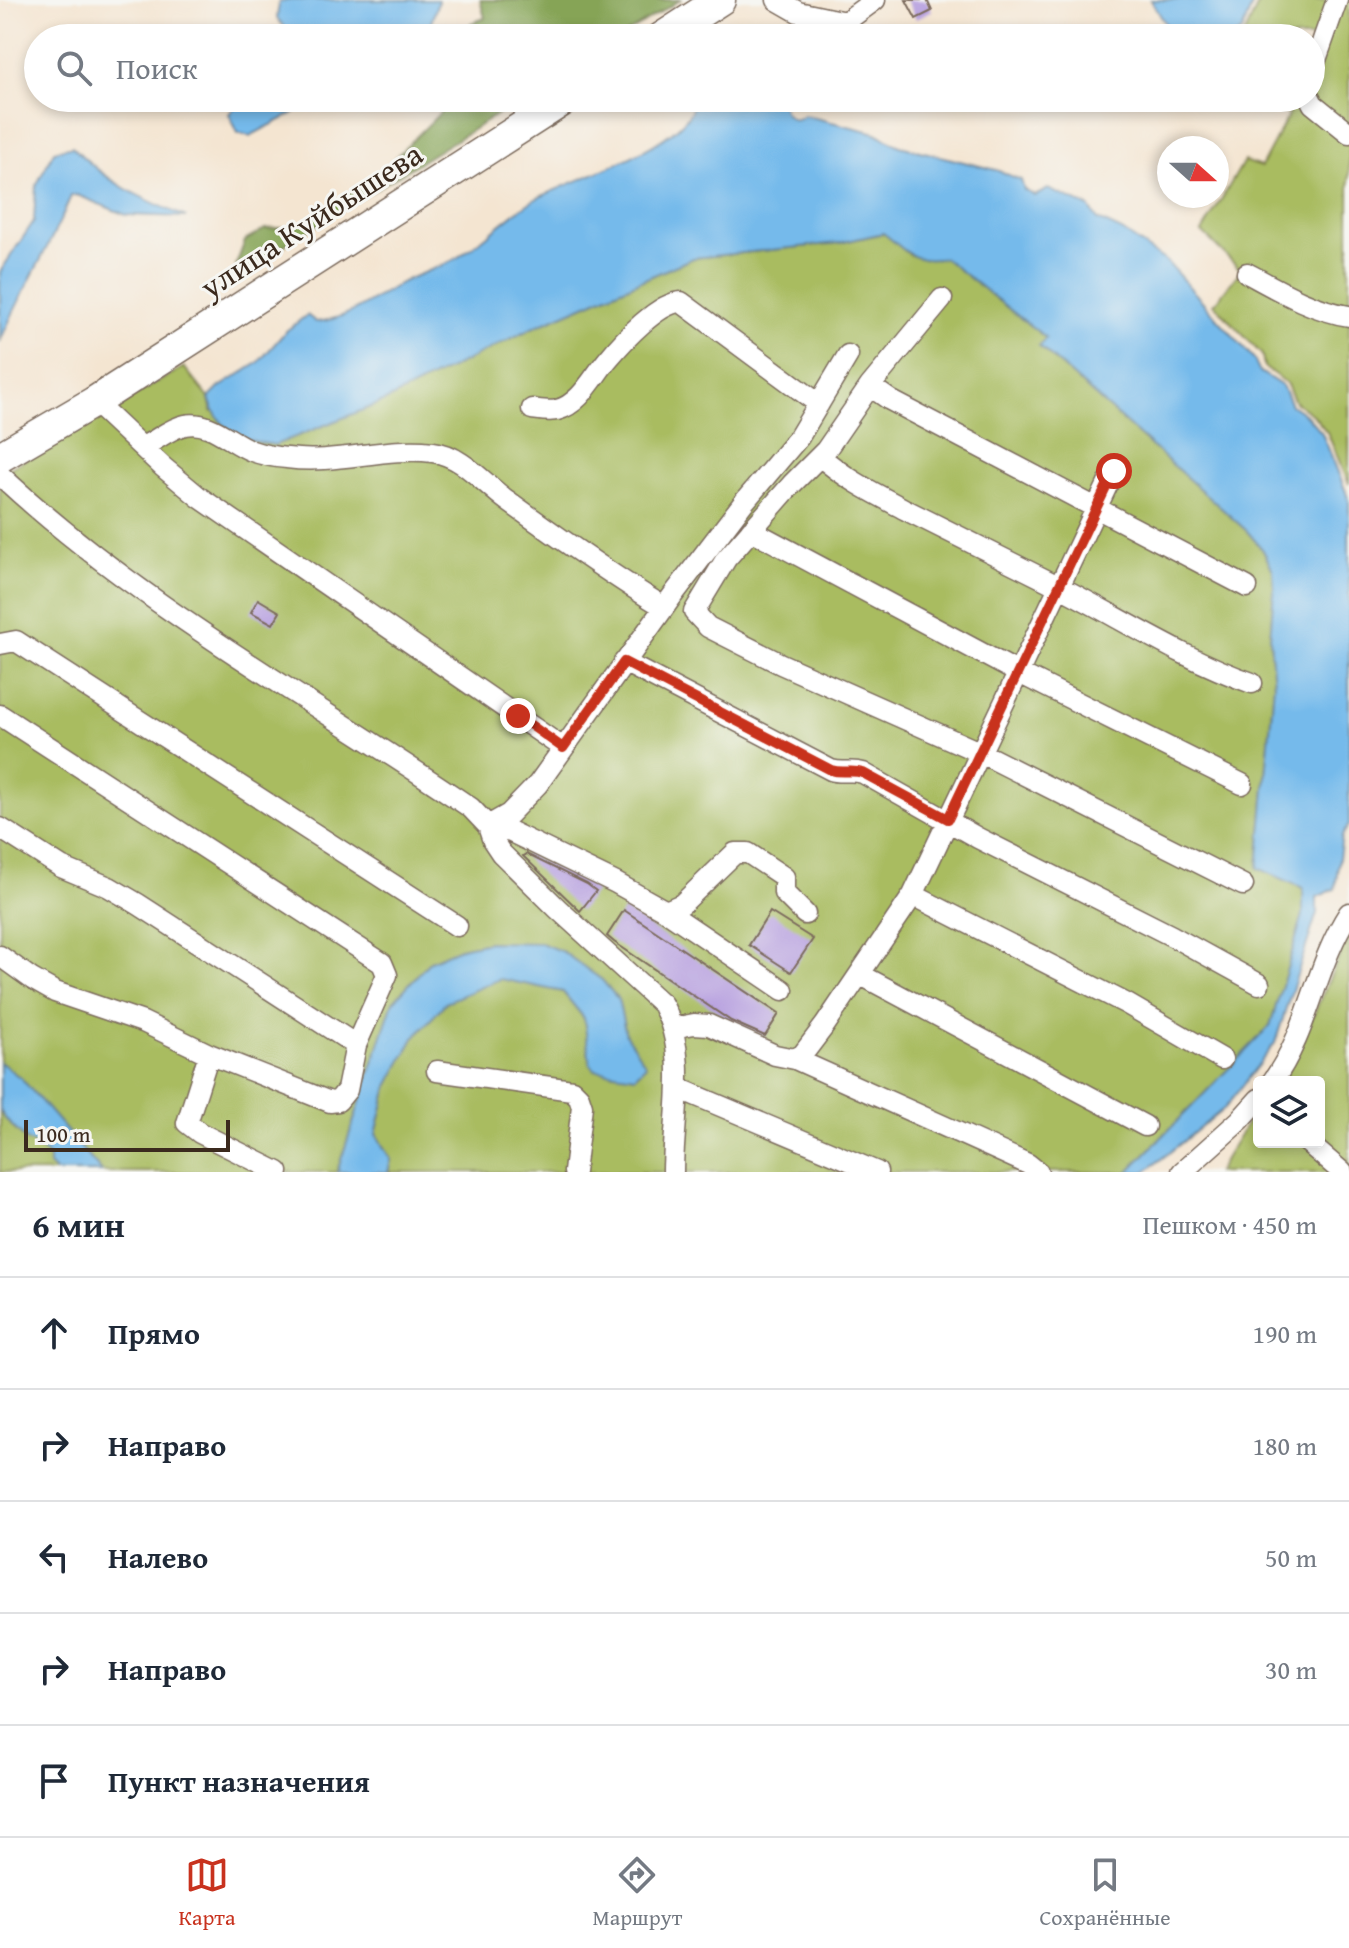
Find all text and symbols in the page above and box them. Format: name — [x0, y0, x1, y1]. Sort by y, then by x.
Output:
search box — [24, 24, 1325, 112]
icon: search — [52, 46, 96, 90]
text: Поиск — [116, 46, 198, 90]
street label: улица Куйбышева — [189, 130, 432, 310]
north arrow — [1157, 136, 1229, 208]
route start — [1096, 453, 1132, 489]
route end — [500, 698, 536, 734]
map controls — [1253, 1076, 1325, 1148]
button: layers — [1253, 1076, 1325, 1148]
scale bar — [24, 1116, 230, 1152]
text: 100 m — [36, 1118, 91, 1150]
text: 6 мин — [32, 1200, 125, 1249]
text: Пешком · 450 m — [1143, 1205, 1317, 1244]
icon: ahead — [32, 1311, 76, 1355]
text: Прямо — [108, 1311, 200, 1355]
text: 190 m — [1252, 1314, 1317, 1353]
icon: right — [32, 1423, 76, 1467]
text: Направо — [108, 1423, 226, 1467]
text: 180 m — [1252, 1426, 1317, 1465]
icon: left — [32, 1535, 76, 1579]
text: Налево — [108, 1535, 208, 1579]
text: 50 m — [1265, 1538, 1317, 1577]
icon: right — [32, 1647, 76, 1691]
text: Направо — [108, 1647, 226, 1691]
text: 30 m — [1265, 1650, 1317, 1689]
icon: arrive — [32, 1759, 76, 1803]
text: Пункт назначения — [108, 1759, 370, 1803]
tab: Карта — [178, 1853, 235, 1933]
tab: Маршрут — [592, 1853, 682, 1933]
tab: Сохранённые — [1039, 1853, 1170, 1933]

